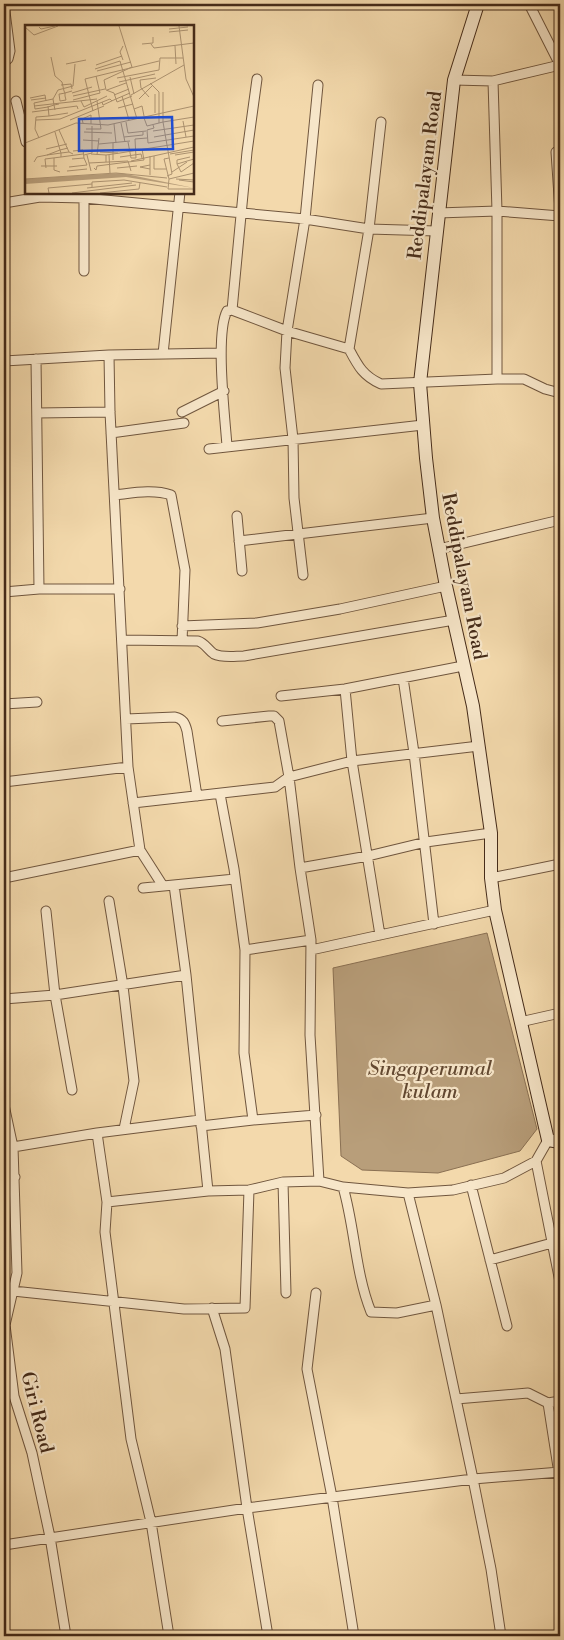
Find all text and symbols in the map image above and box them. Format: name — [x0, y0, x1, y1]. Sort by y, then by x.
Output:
inset map — [25, 25, 194, 194]
street label: Reddipalayam Road — [403, 89, 447, 261]
street label: Reddipalayam Road — [436, 491, 492, 662]
water label: Singaperumal kulam — [368, 1057, 493, 1105]
street label: Giri Road — [15, 1369, 59, 1456]

